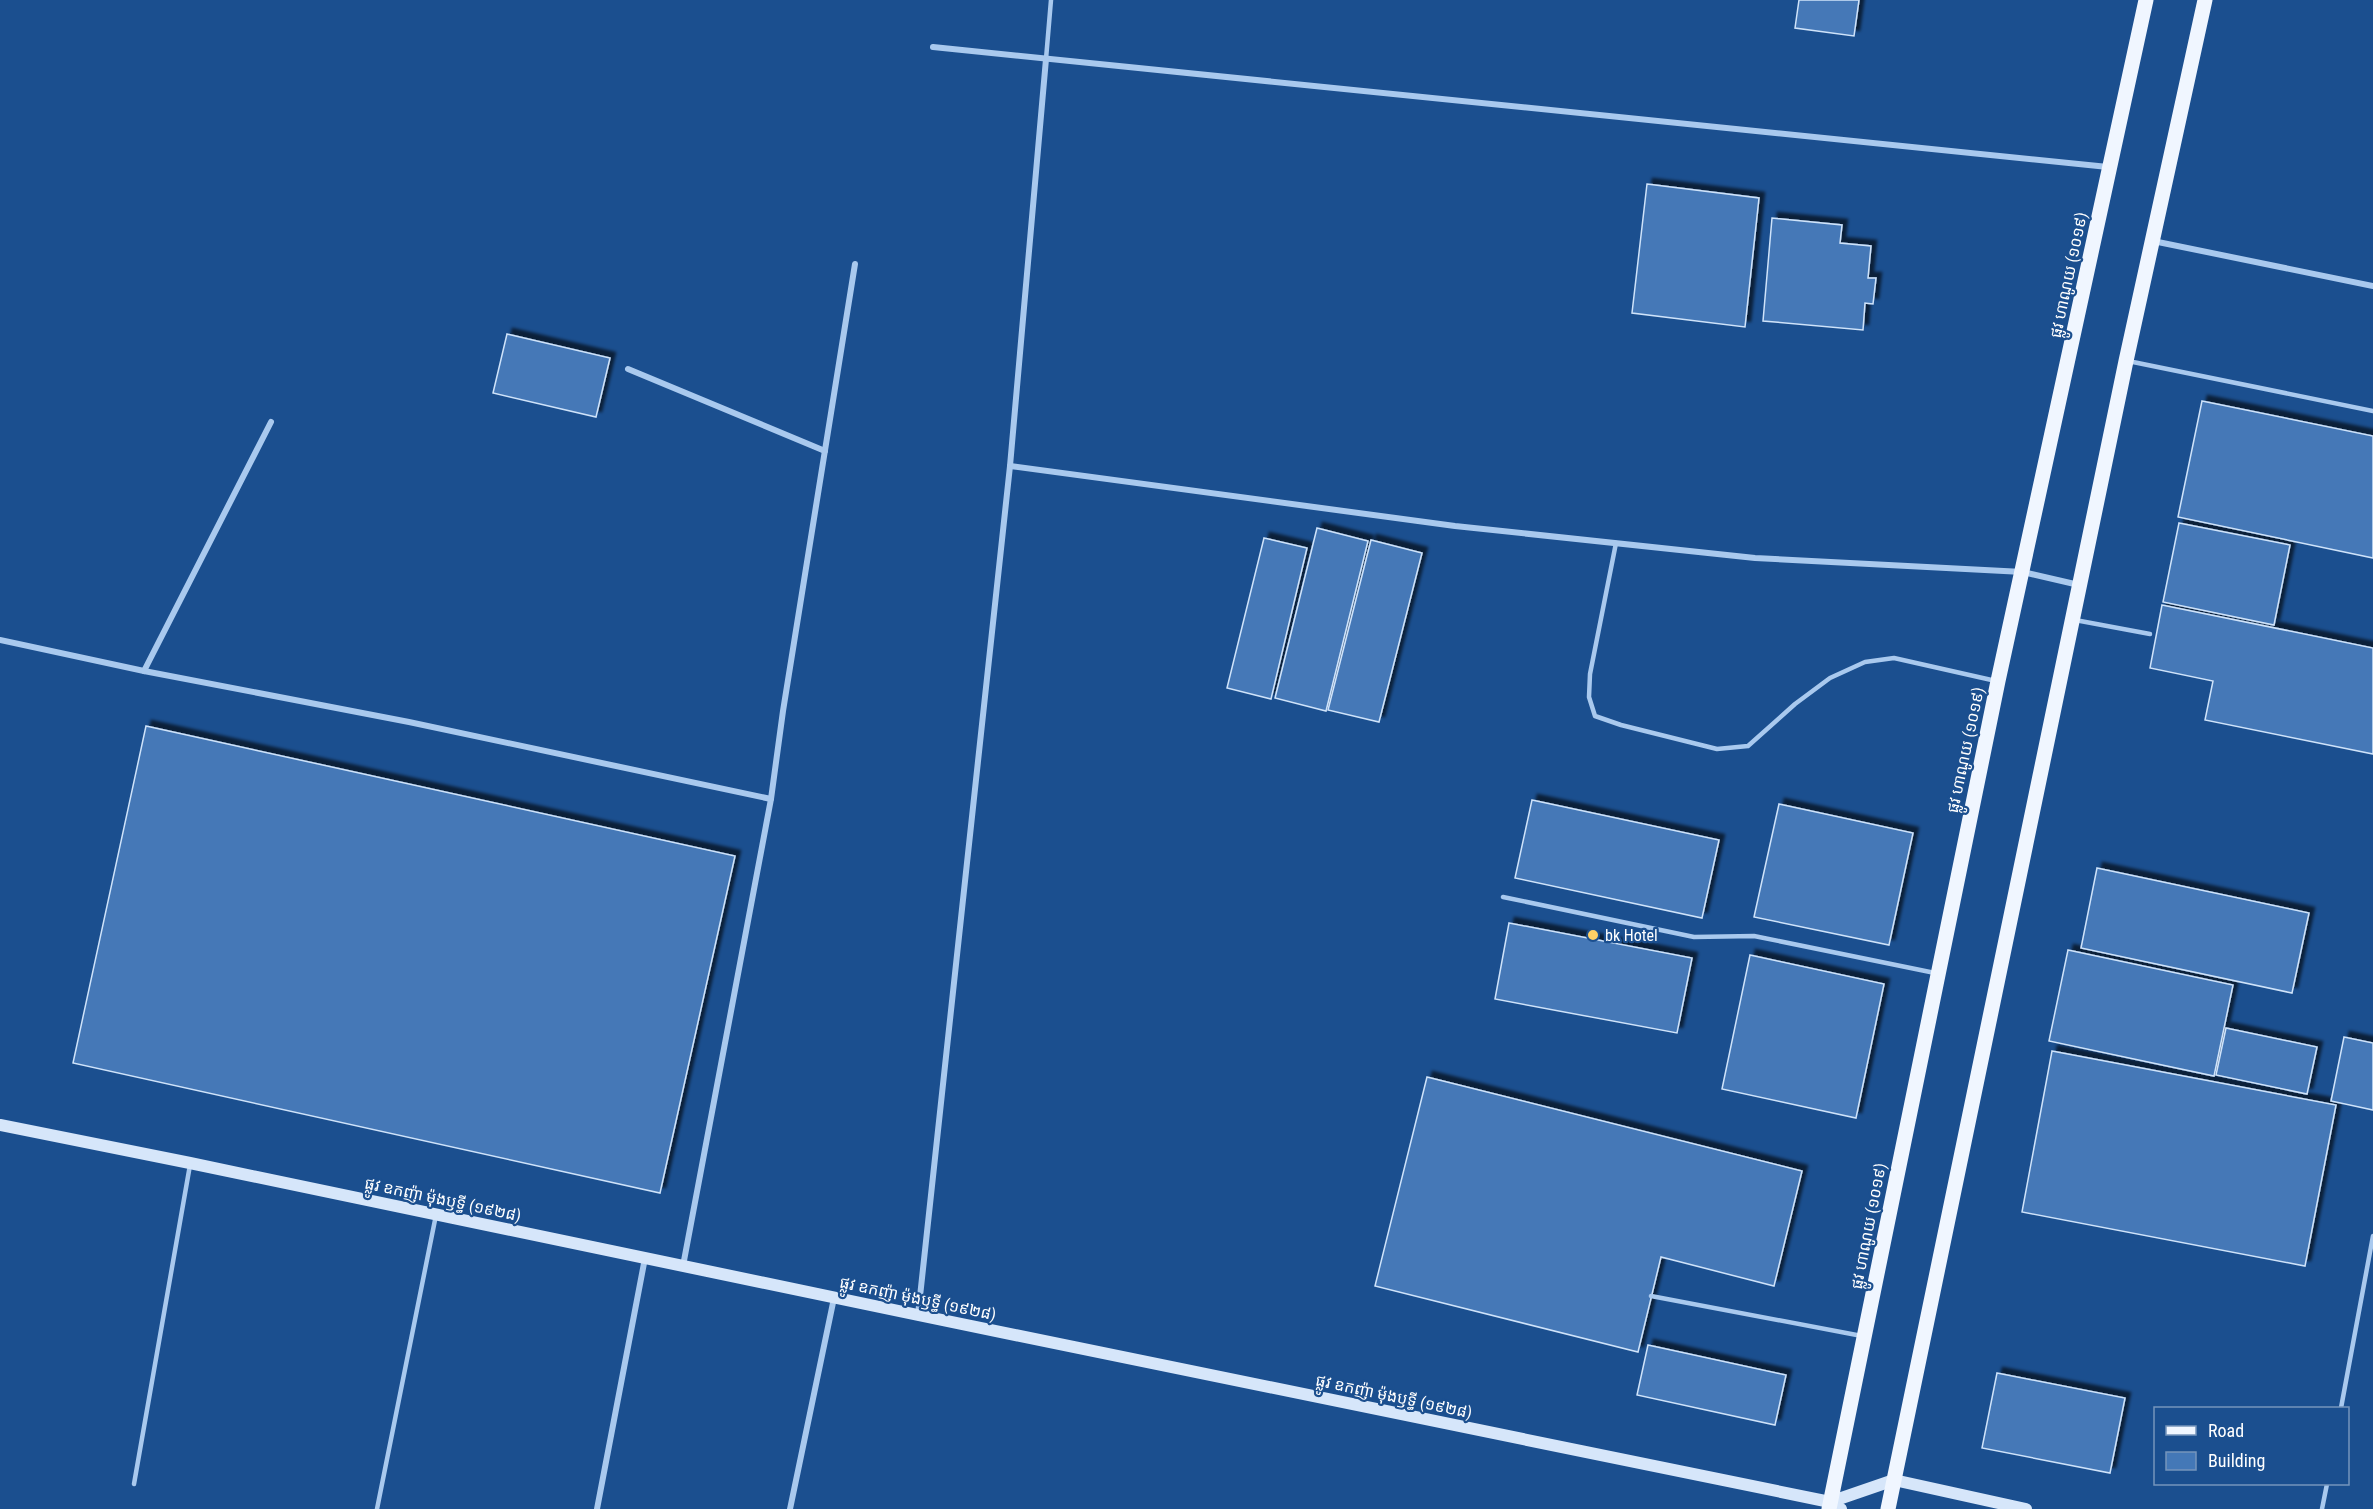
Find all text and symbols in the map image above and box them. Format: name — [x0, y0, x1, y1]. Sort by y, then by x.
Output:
street label: ផ្លូវ ហាណូយ (១០១៩) — [2046, 211, 2096, 341]
street label: ផ្លូវ ហាណូយ (១០១៩) — [1943, 686, 1993, 816]
place label: bk Hotel — [1605, 926, 1658, 945]
marker: bk Hotel — [1586, 928, 1600, 942]
street label: ផ្លូវ ហាណូយ (១០១៩) — [1847, 1161, 1895, 1292]
street label: ផ្លូវ ឧកញ៉ា ម៉ុងឫទ្ធី (១៩២៨) — [362, 1173, 523, 1230]
street label: ផ្លូវ ឧកញ៉ា ម៉ុងឫទ្ធី (១៩២៨) — [837, 1272, 998, 1329]
street label: ផ្លូវ ឧកញ៉ា ម៉ុងឫទ្ធី (១៩២៨) — [1313, 1370, 1474, 1427]
legend — [2154, 1407, 2349, 1485]
text: Road — [2208, 1420, 2244, 1441]
text: Building — [2208, 1450, 2265, 1471]

